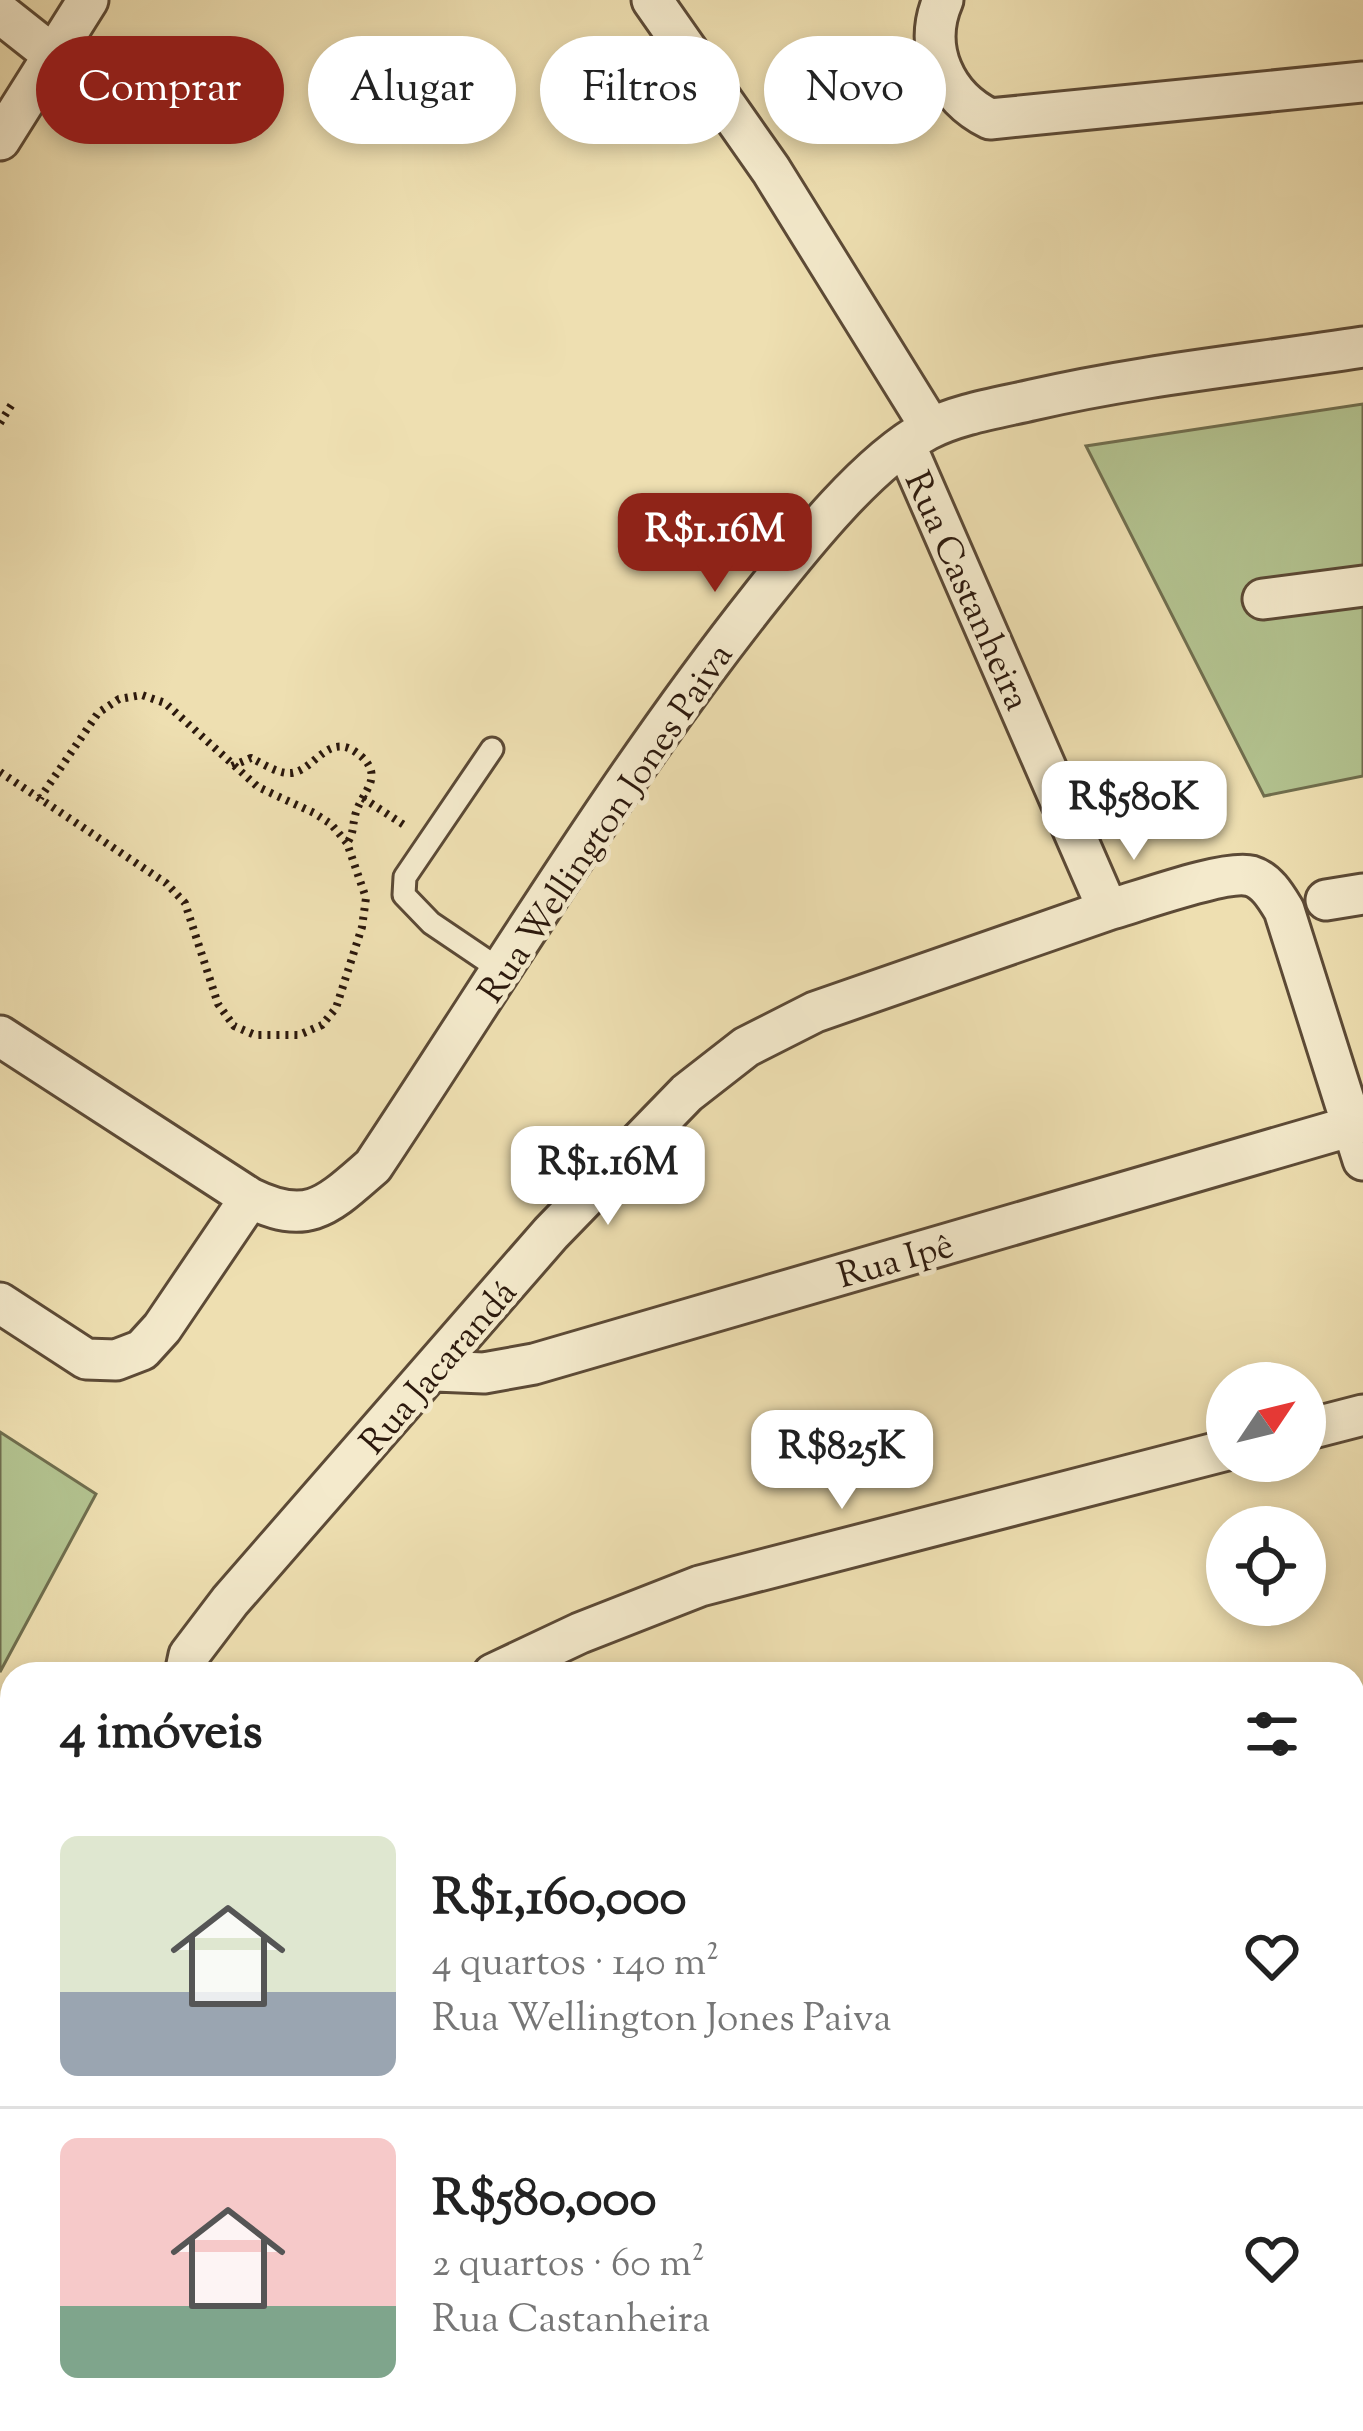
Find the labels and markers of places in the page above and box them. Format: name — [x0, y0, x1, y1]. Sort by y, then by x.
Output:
pin: R$1.16M — [604, 493, 826, 595]
pin: R$580K — [1036, 761, 1232, 863]
pin: R$1.16M — [497, 1126, 719, 1228]
pin: R$825K — [744, 1410, 940, 1512]

